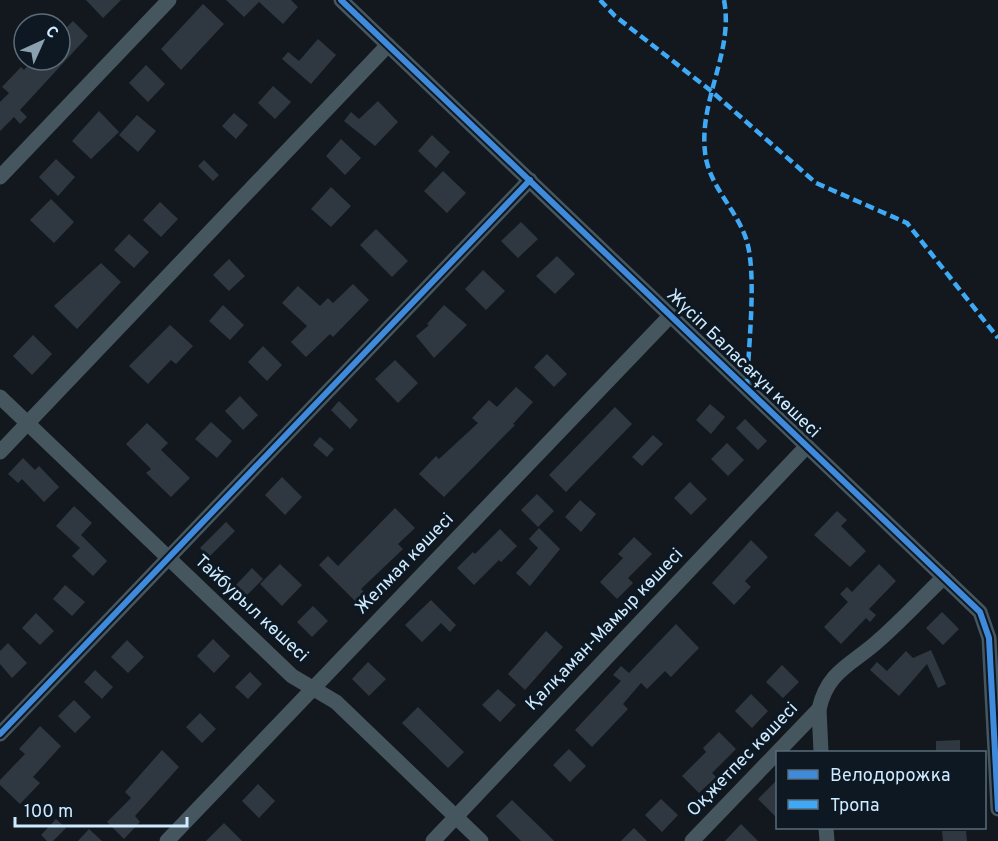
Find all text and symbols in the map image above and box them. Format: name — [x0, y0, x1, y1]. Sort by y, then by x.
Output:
north arrow — [12, 12, 72, 72]
text: С — [41, 22, 62, 43]
street label: Жүсіп Баласағұн көшесі — [661, 284, 825, 444]
street label: Желмая көшесі — [351, 509, 459, 619]
street label: Қалқаман-Мамыр көшесі — [521, 544, 689, 716]
street label: Тайбурыл көшесі — [189, 550, 313, 668]
street label: Оқжетпес көшесі — [682, 698, 804, 822]
legend — [776, 751, 986, 829]
text: Велодорожка — [830, 765, 950, 788]
scale bar — [15, 790, 188, 828]
text: Тропа — [830, 795, 879, 818]
text: 100 m — [24, 801, 73, 824]

